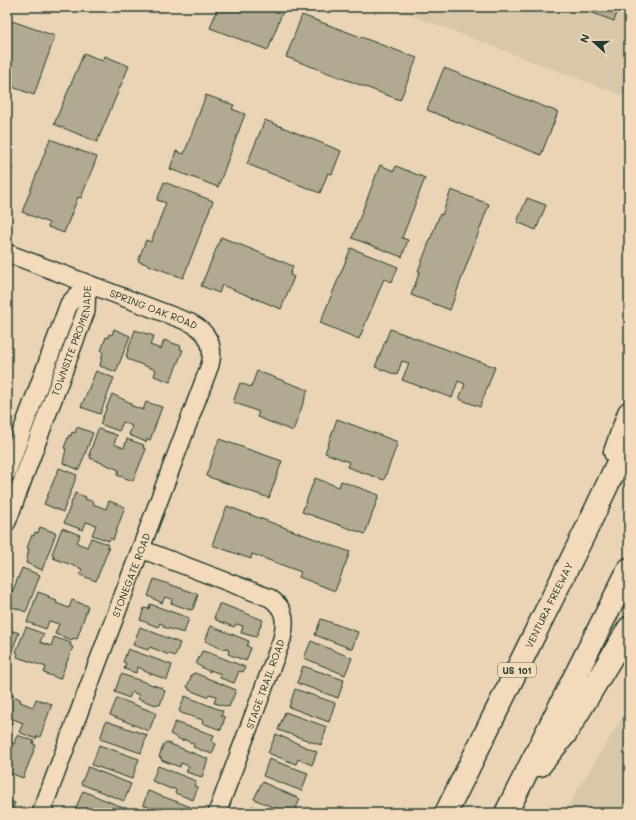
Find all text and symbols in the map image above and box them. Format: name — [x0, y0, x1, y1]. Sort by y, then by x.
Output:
north arrow — [574, 22, 614, 62]
text: N — [576, 32, 593, 45]
street label: TOWNSITE PROMENADE — [48, 285, 94, 398]
street label: SPRING OAK ROAD — [108, 286, 200, 332]
street label: STONEGATE ROAD — [108, 531, 154, 619]
street label: VENTURA FREEWAY — [522, 560, 576, 650]
street label: STAGE TRAIL ROAD — [242, 637, 288, 731]
road number: US 101 — [498, 663, 536, 677]

